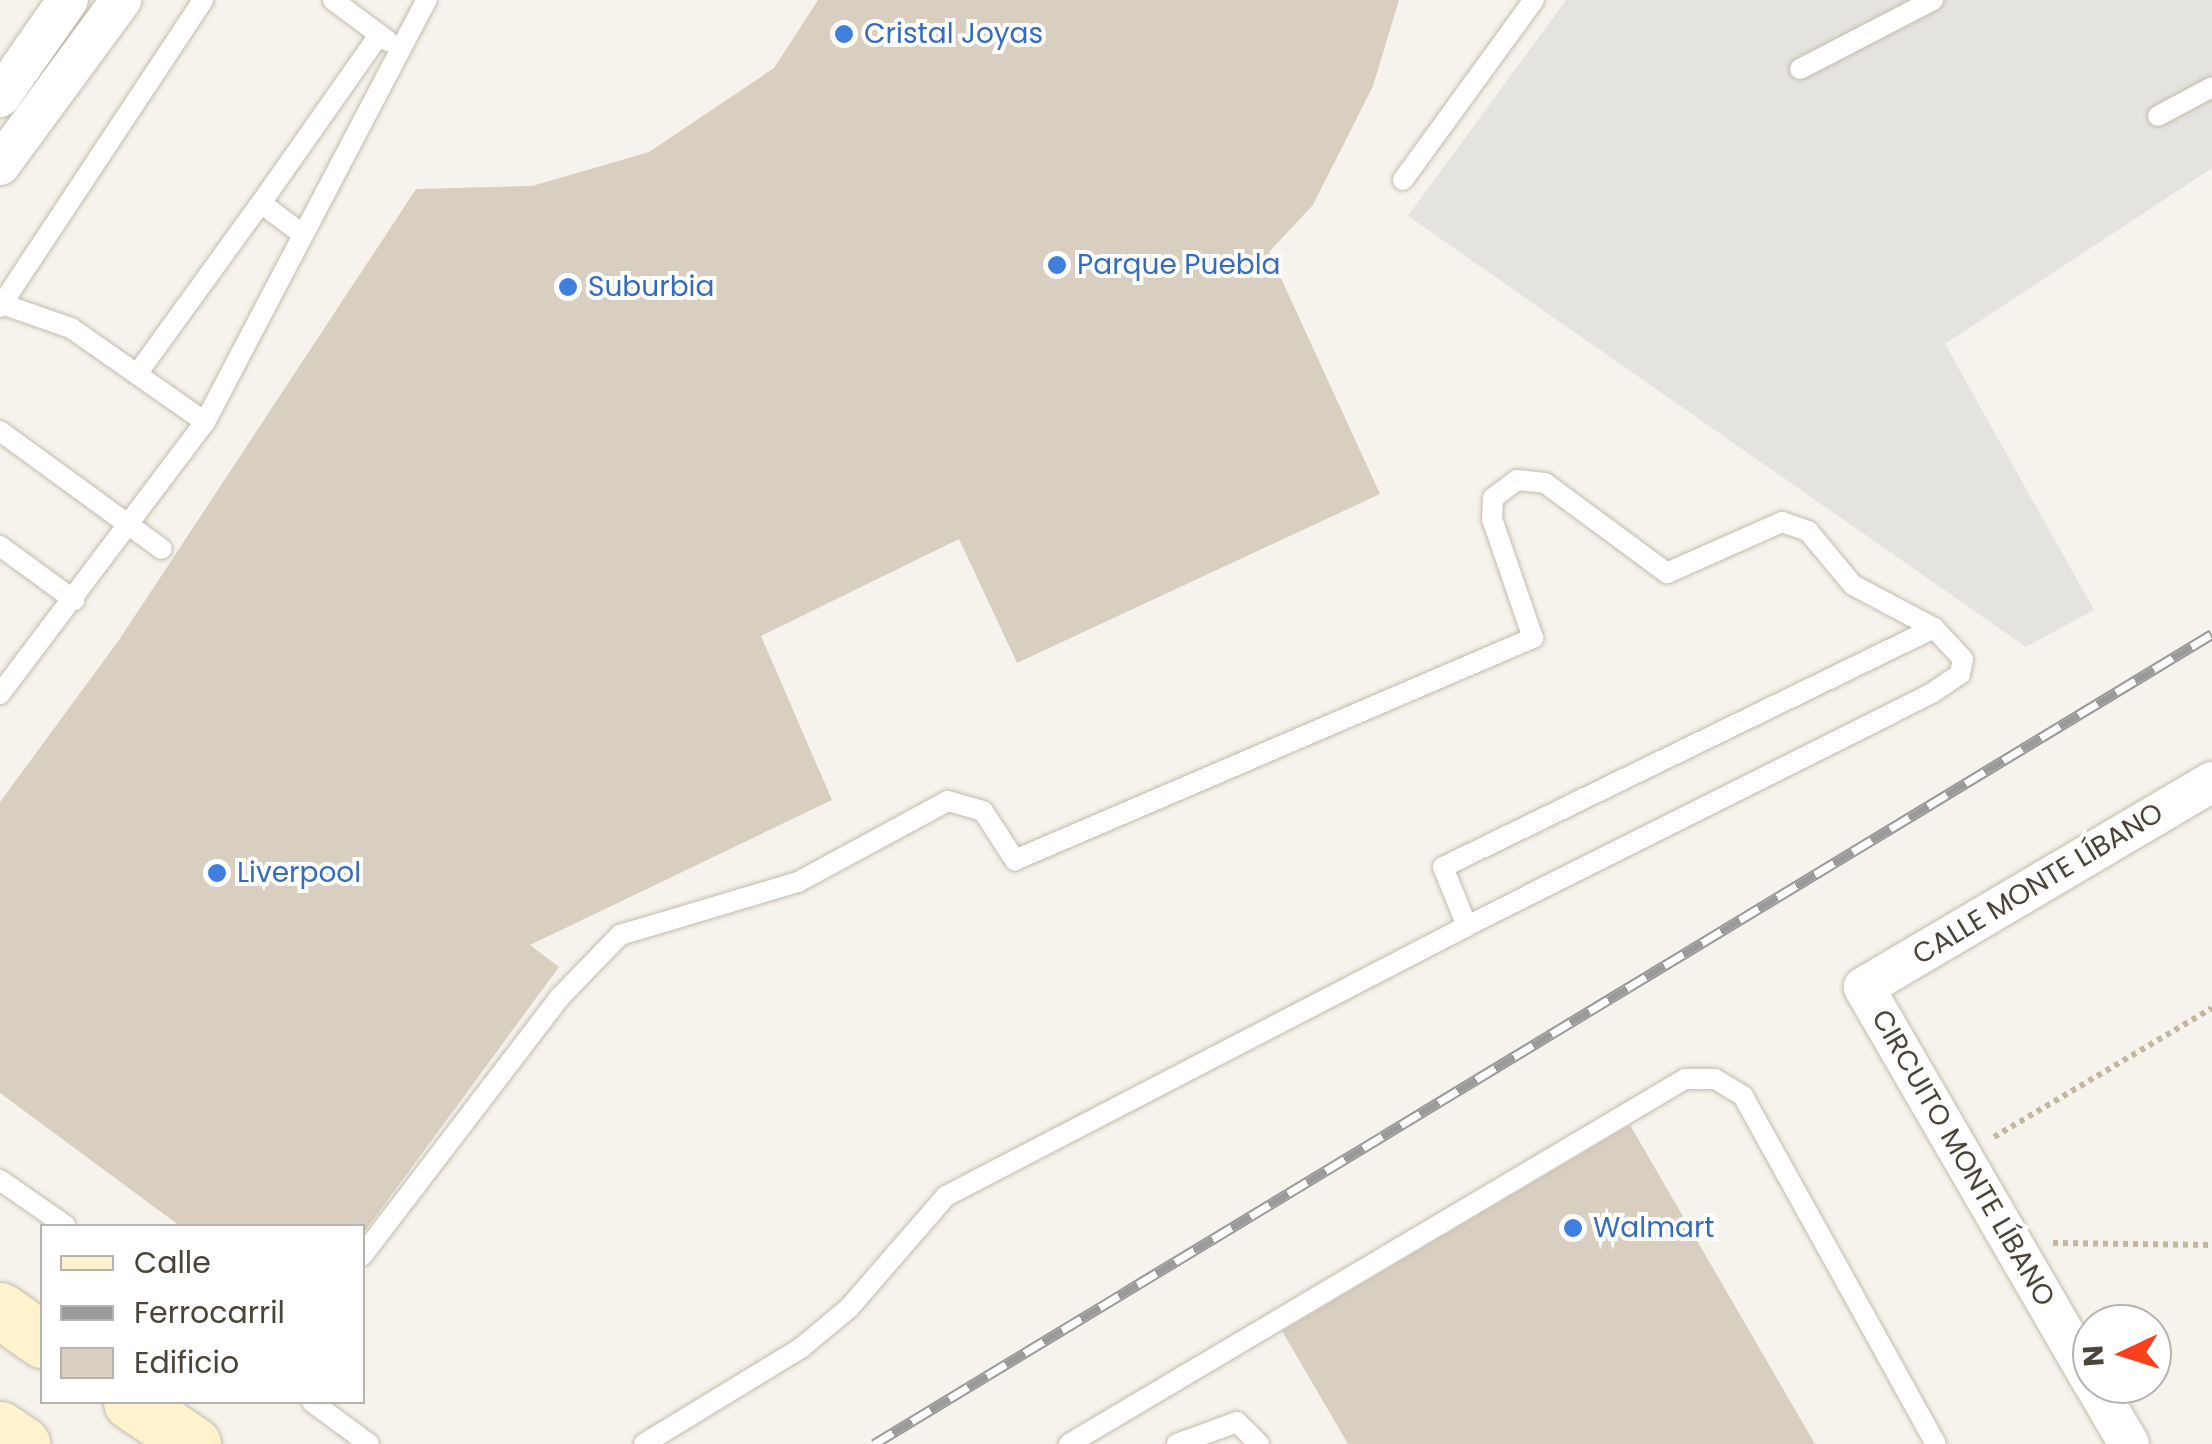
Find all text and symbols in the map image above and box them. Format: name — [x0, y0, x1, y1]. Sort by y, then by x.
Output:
place label: Cristal Joyas — [864, 17, 1043, 51]
marker: Cristal Joyas — [833, 23, 855, 45]
place label: Parque Puebla — [1077, 248, 1281, 282]
marker: Parque Puebla — [1046, 254, 1068, 276]
place label: Suburbia — [588, 270, 714, 304]
marker: Suburbia — [557, 276, 579, 298]
street label: CALLE MONTE LÍBANO — [1907, 796, 2169, 972]
place label: Liverpool — [237, 856, 361, 890]
marker: Liverpool — [206, 862, 228, 884]
street label: CIRCUITO MONTE LÍBANO — [1864, 1004, 2062, 1312]
place label: Walmart — [1593, 1211, 1715, 1245]
marker: Walmart — [1562, 1217, 1584, 1239]
legend — [40, 1224, 365, 1404]
text: Calle — [134, 1241, 211, 1284]
text: Ferrocarril — [134, 1291, 285, 1334]
north arrow — [2072, 1304, 2172, 1404]
text: Edificio — [134, 1341, 239, 1384]
text: N — [2073, 1344, 2114, 1368]

